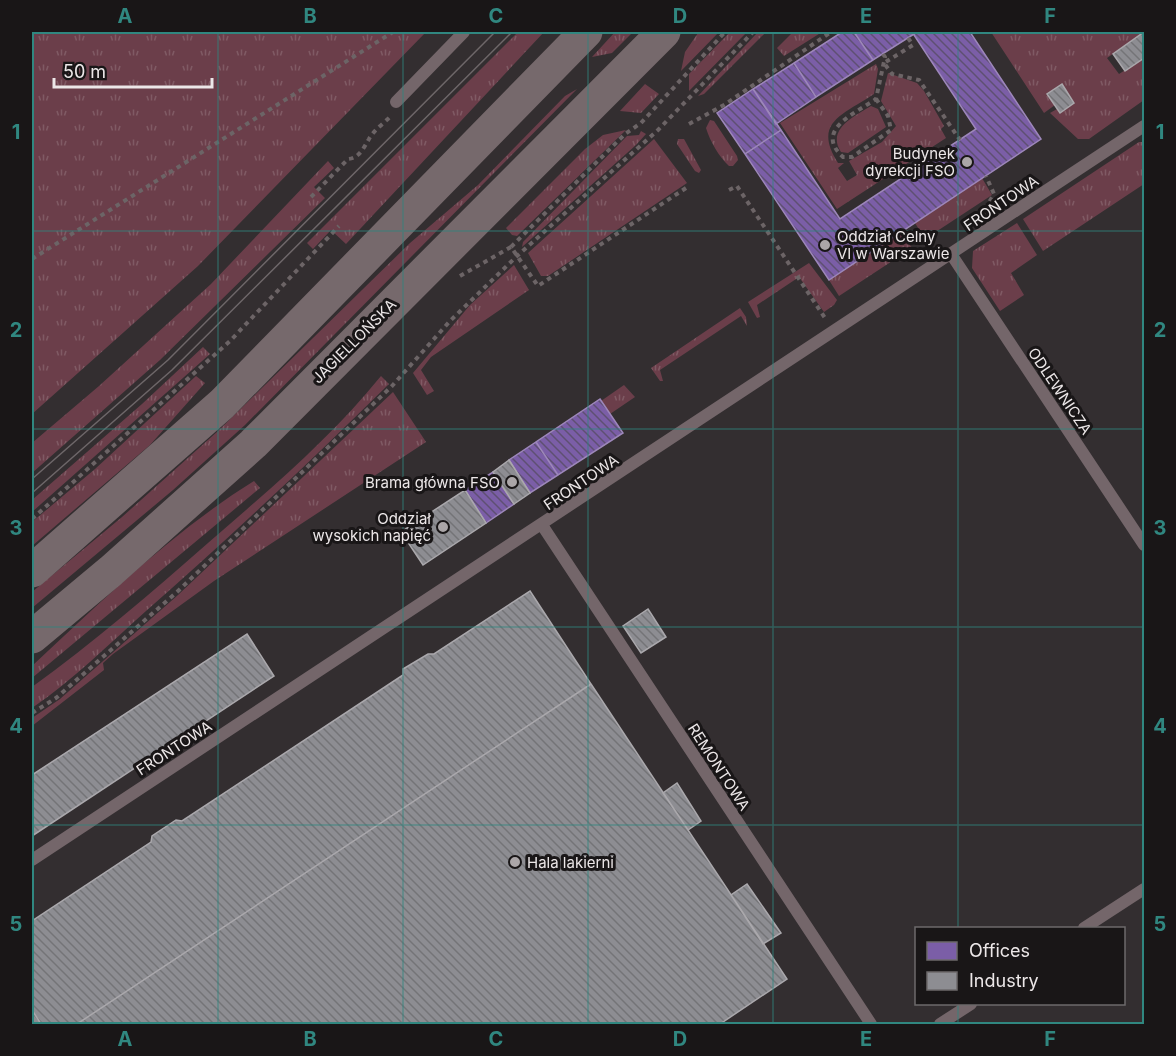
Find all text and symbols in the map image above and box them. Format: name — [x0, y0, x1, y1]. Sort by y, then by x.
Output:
text: A — [118, 4, 133, 28]
text: B — [303, 4, 317, 28]
text: C — [489, 4, 503, 28]
text: D — [673, 4, 687, 28]
text: E — [860, 4, 872, 28]
text: F — [1044, 4, 1056, 28]
scale bar — [54, 51, 212, 89]
text: 50 m — [63, 61, 106, 82]
text: 1 — [12, 120, 20, 144]
text: 1 — [1156, 120, 1164, 144]
place label: Budynek dyrekcji FSO — [865, 144, 956, 180]
marker: Budynek dyrekcji FSO — [960, 155, 974, 169]
street label: FRONTOWA — [960, 171, 1042, 235]
place label: Oddział Celny VI w Warszawie — [837, 227, 949, 263]
marker: Oddział Celny VI w Warszawie — [818, 238, 832, 252]
street label: JAGIELLOŃSKA — [308, 295, 400, 387]
text: 2 — [10, 318, 22, 342]
text: 2 — [1154, 318, 1166, 342]
street label: ODLEWNICZA — [1024, 344, 1096, 438]
street label: FRONTOWA — [540, 450, 622, 514]
place label: Brama główna FSO — [365, 473, 500, 492]
marker: Brama główna FSO — [505, 475, 519, 489]
place label: Oddział wysokich napięć — [312, 509, 431, 545]
text: 3 — [10, 516, 22, 540]
text: 3 — [1154, 516, 1166, 540]
marker: Oddział wysokich napięć — [436, 520, 450, 534]
text: 4 — [9, 714, 23, 738]
text: 4 — [1153, 714, 1167, 738]
street label: FRONTOWA — [133, 717, 215, 779]
street label: REMONTOWA — [684, 720, 754, 814]
place label: Hala lakierni — [527, 853, 614, 872]
marker: Hala lakierni — [508, 855, 522, 869]
text: 5 — [10, 912, 22, 936]
text: 5 — [1154, 912, 1166, 936]
legend — [915, 927, 1125, 1005]
text: Offices — [969, 940, 1030, 961]
text: Industry — [969, 970, 1039, 991]
text: A — [118, 1027, 133, 1051]
text: B — [303, 1027, 317, 1051]
text: C — [489, 1027, 503, 1051]
text: D — [673, 1027, 687, 1051]
text: E — [860, 1027, 872, 1051]
text: F — [1044, 1027, 1056, 1051]

